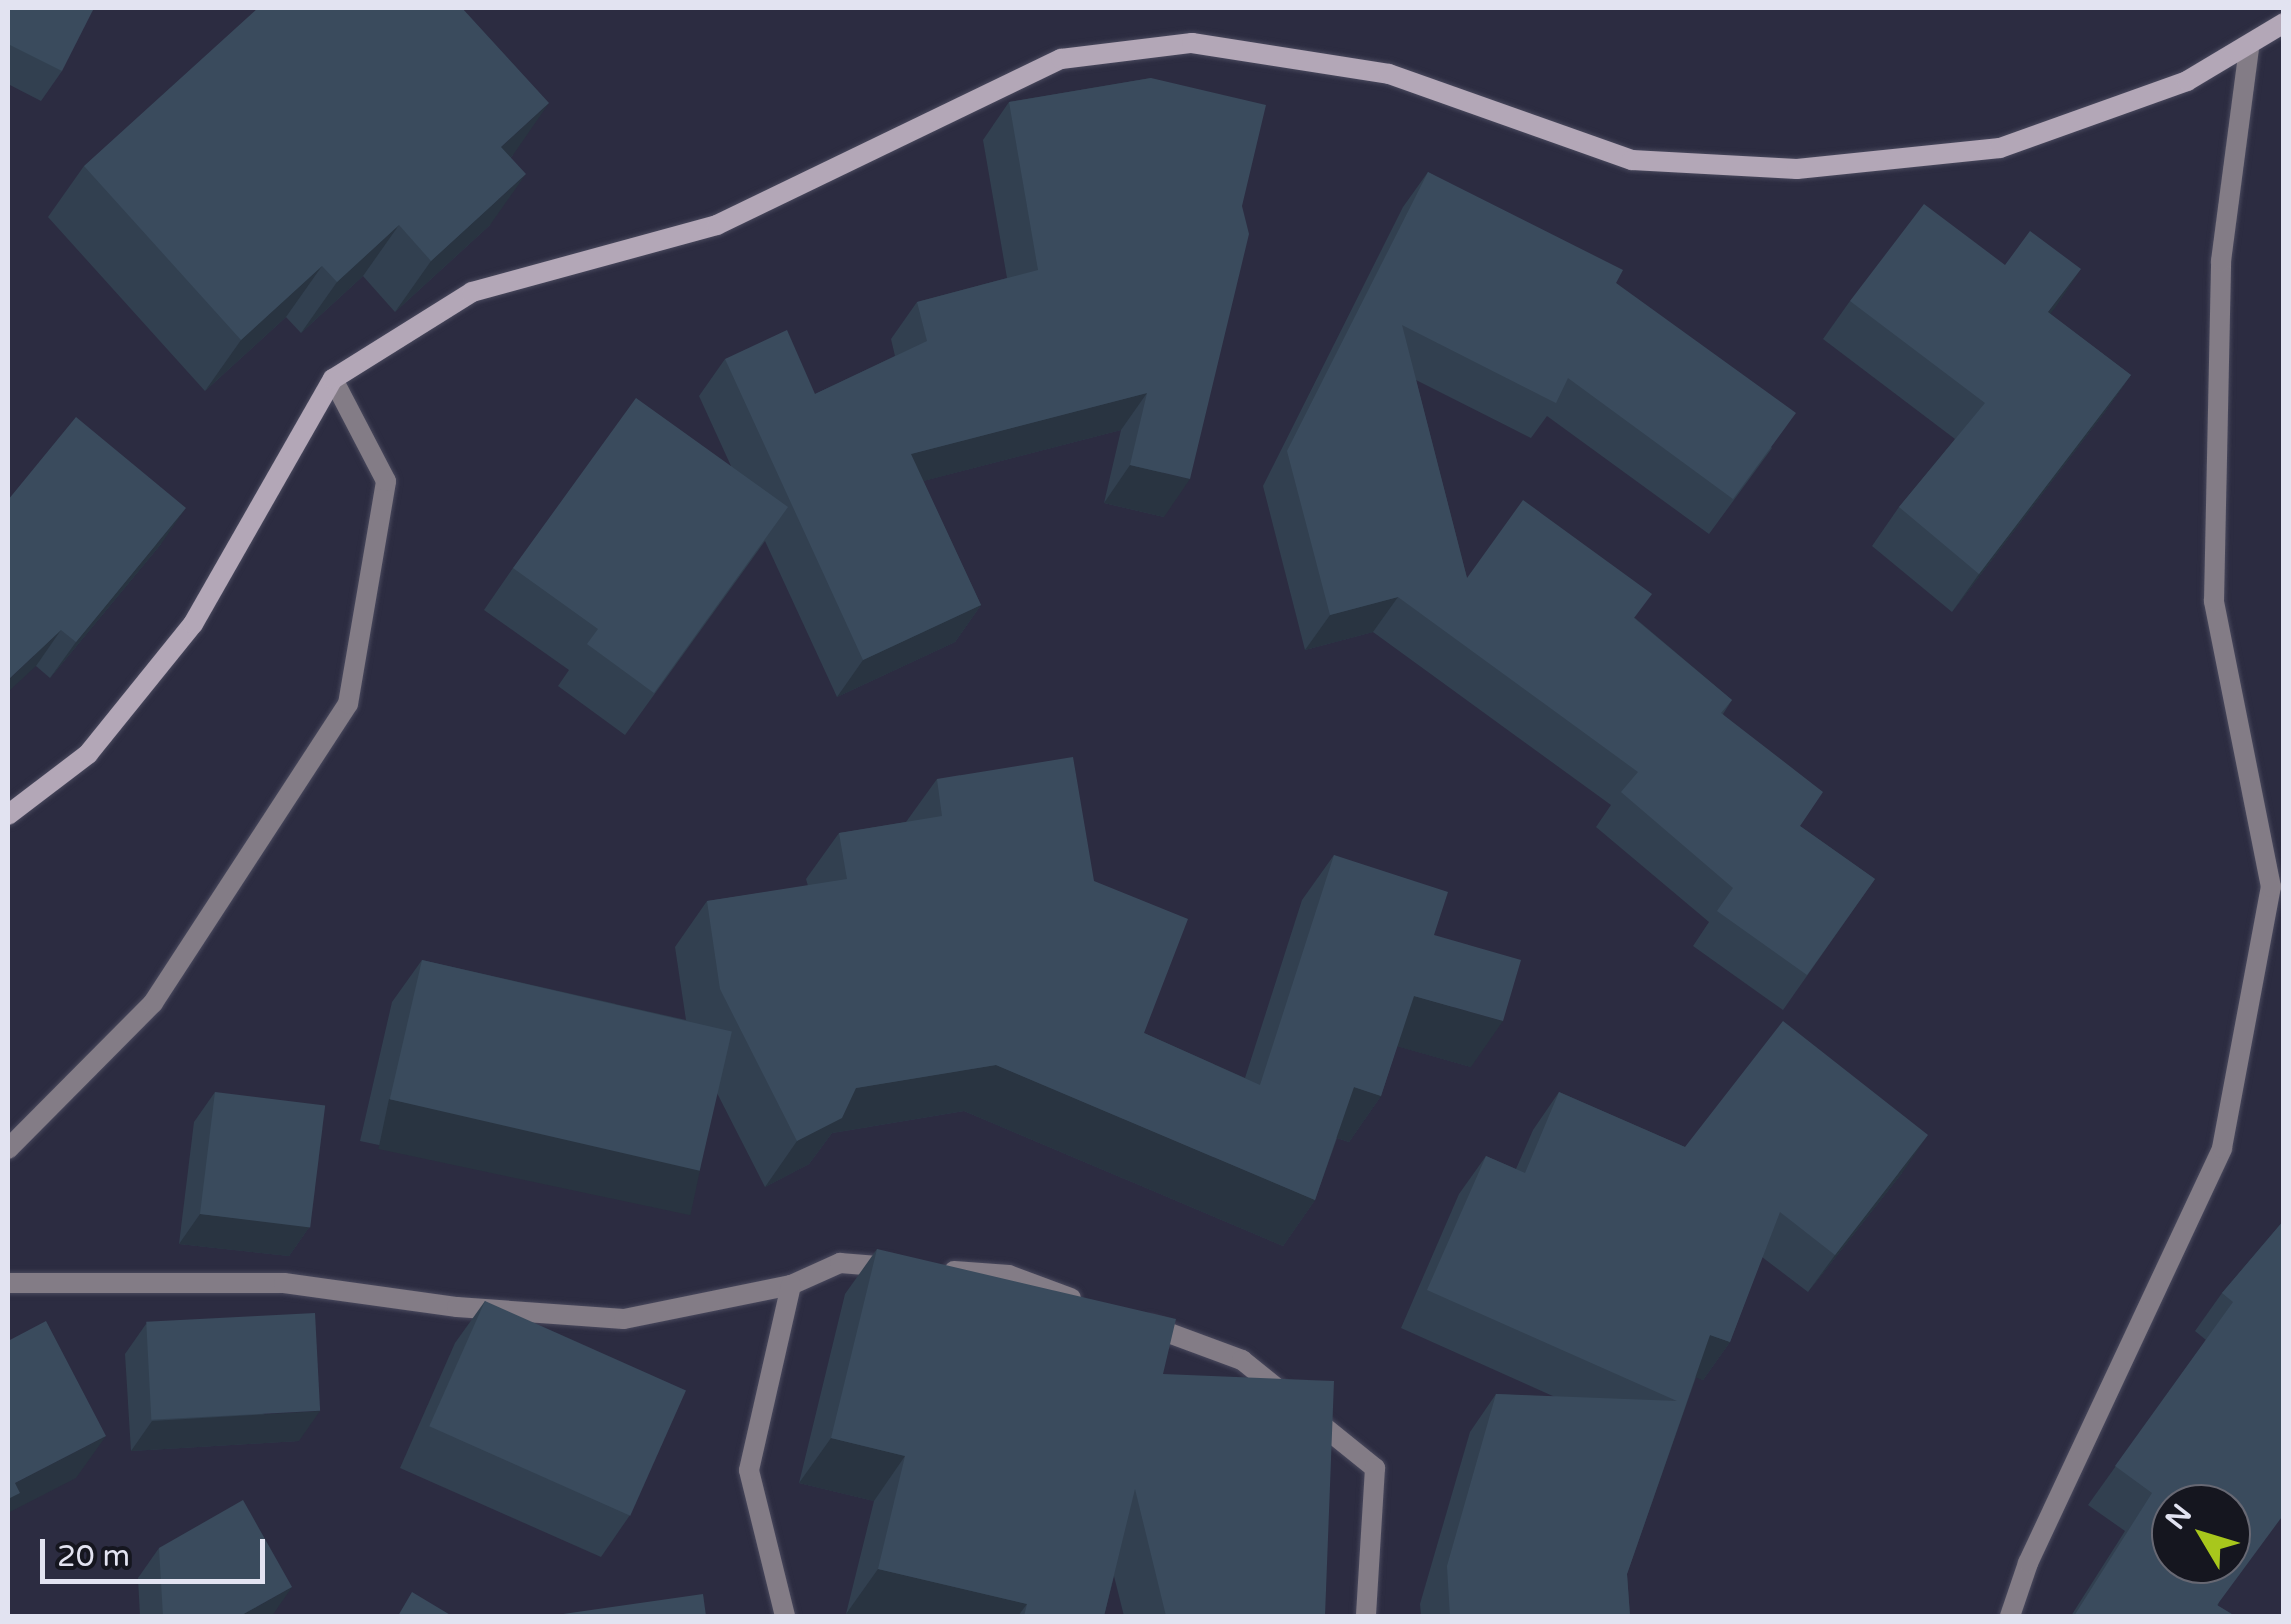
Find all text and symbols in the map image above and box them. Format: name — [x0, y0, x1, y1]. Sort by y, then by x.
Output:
north arrow — [2151, 1484, 2251, 1584]
text: N — [2159, 1497, 2199, 1536]
scale bar — [45, 1519, 270, 1581]
text: 20 m — [57, 1538, 130, 1575]

